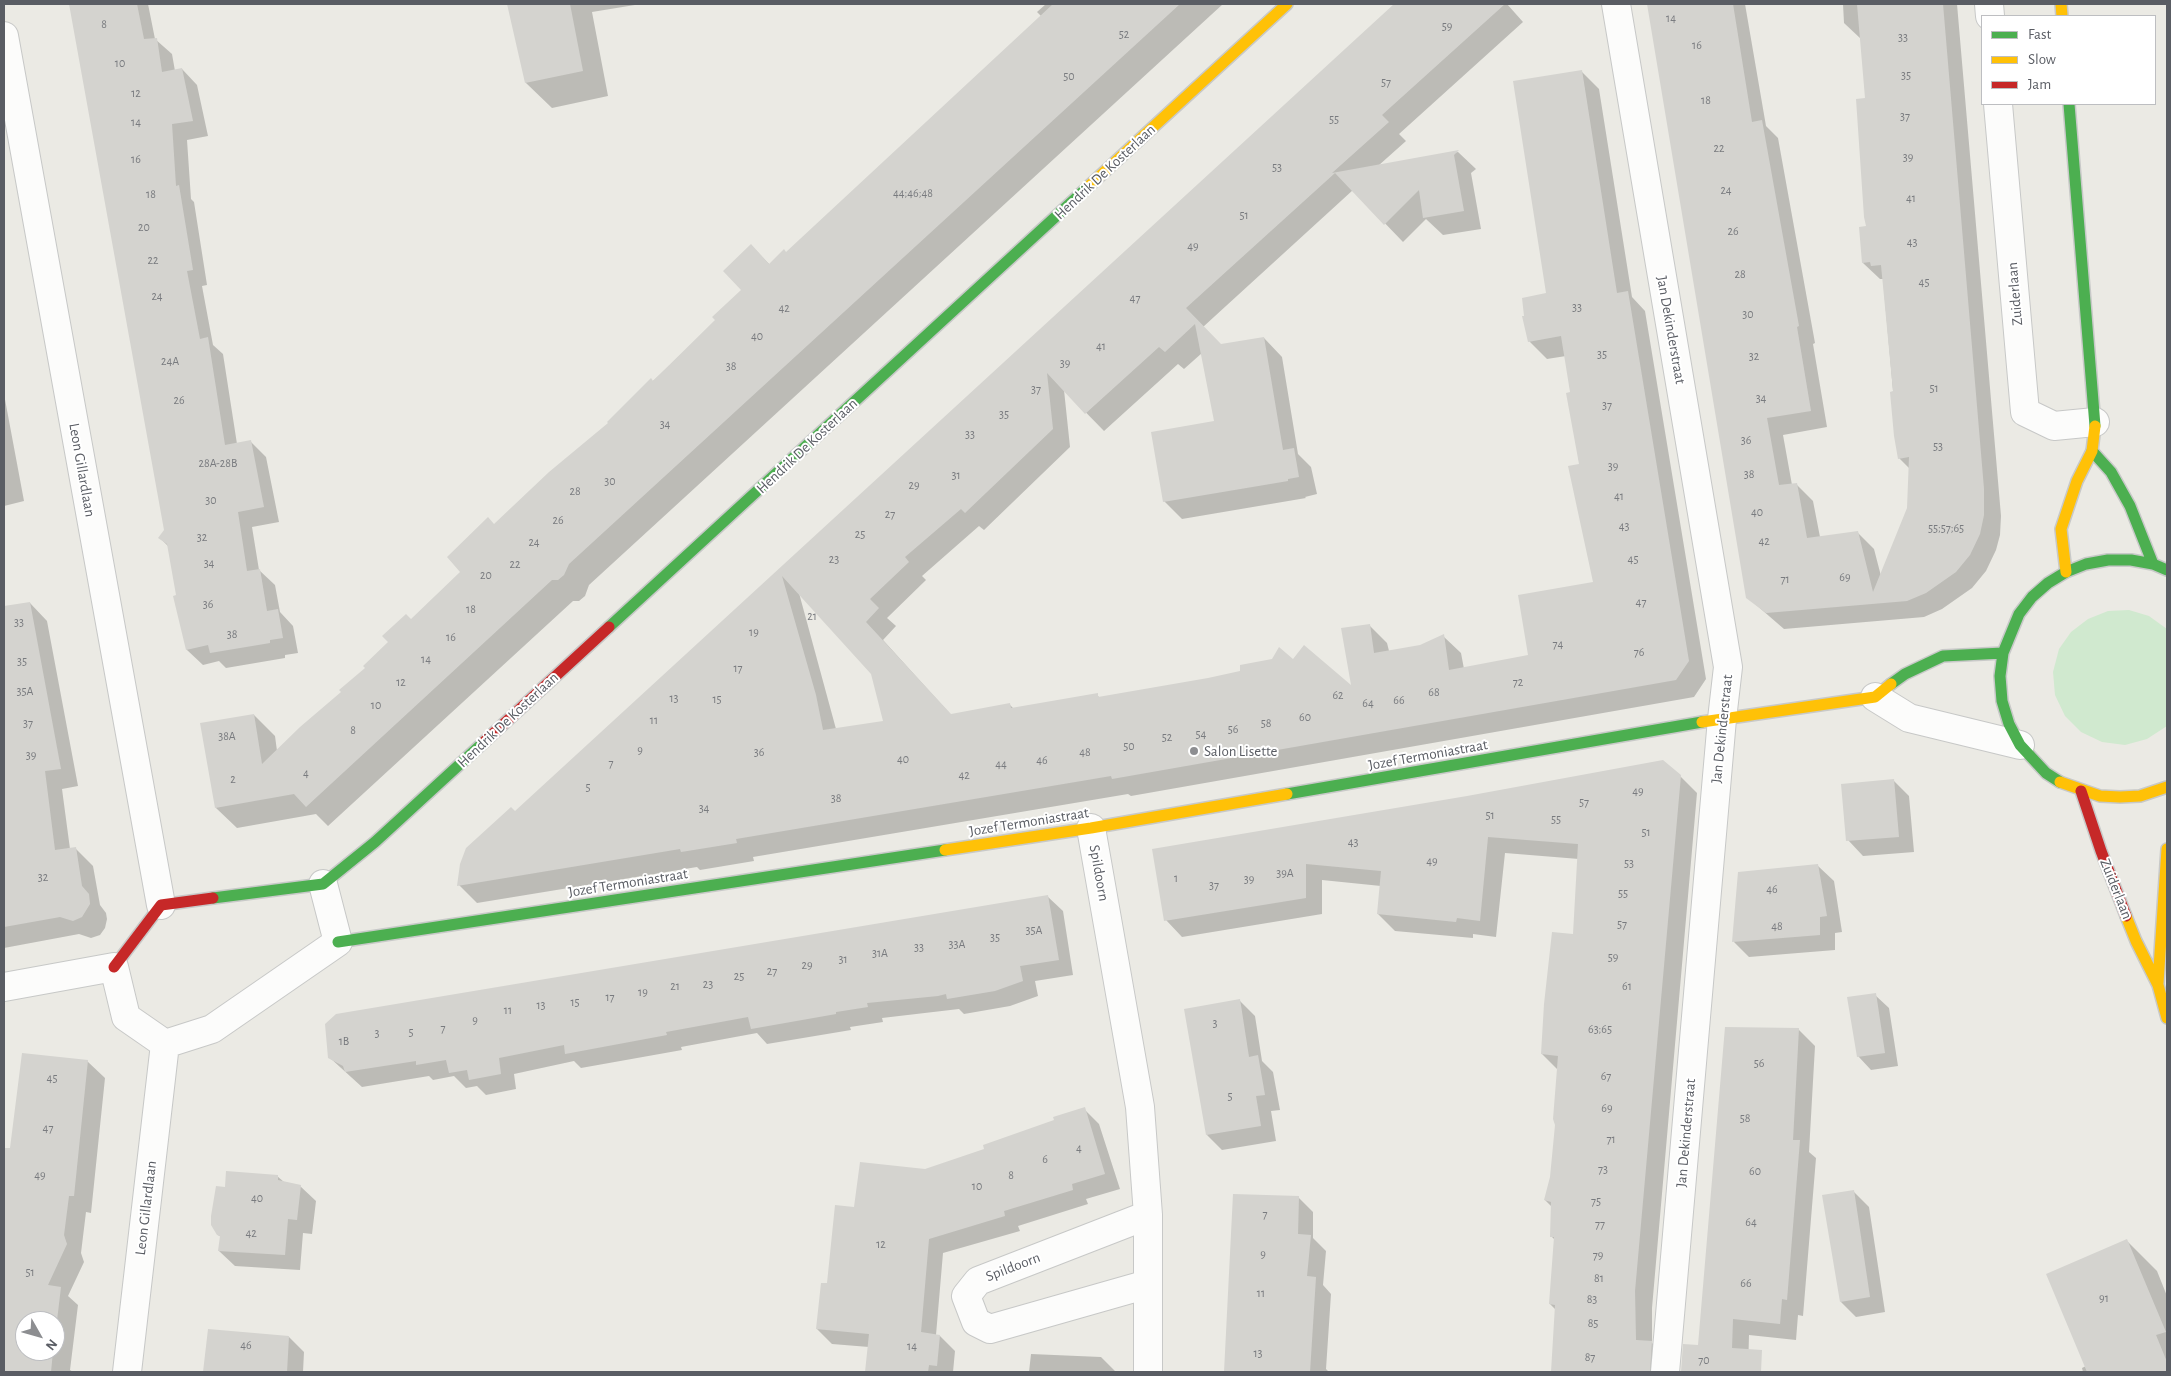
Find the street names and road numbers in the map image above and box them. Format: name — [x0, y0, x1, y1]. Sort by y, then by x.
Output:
street label: Hendrik De Kosterlaan — [1051, 121, 1159, 223]
street label: Zuiderlaan — [2003, 262, 2027, 326]
street label: Jan Dekinderstraat — [1653, 275, 1689, 385]
street label: Hendrik De Kosterlaan — [753, 395, 861, 497]
street label: Leon Gillardlaan — [65, 422, 99, 518]
street label: Hendrik De Kosterlaan — [454, 669, 562, 771]
street label: Jan Dekinderstraat — [1707, 674, 1737, 784]
street label: Jozef Termoniastraat — [1367, 736, 1489, 774]
street label: Jozef Termoniastraat — [968, 804, 1090, 840]
street label: Spildoorn — [1085, 843, 1113, 903]
street label: Zuiderlaan — [2096, 856, 2136, 922]
street label: Jozef Termoniastraat — [567, 865, 689, 901]
street label: Jan Dekinderstraat — [1672, 1078, 1700, 1188]
street label: Leon Gillardlaan — [131, 1160, 161, 1256]
street label: Spildoorn — [983, 1248, 1043, 1286]

